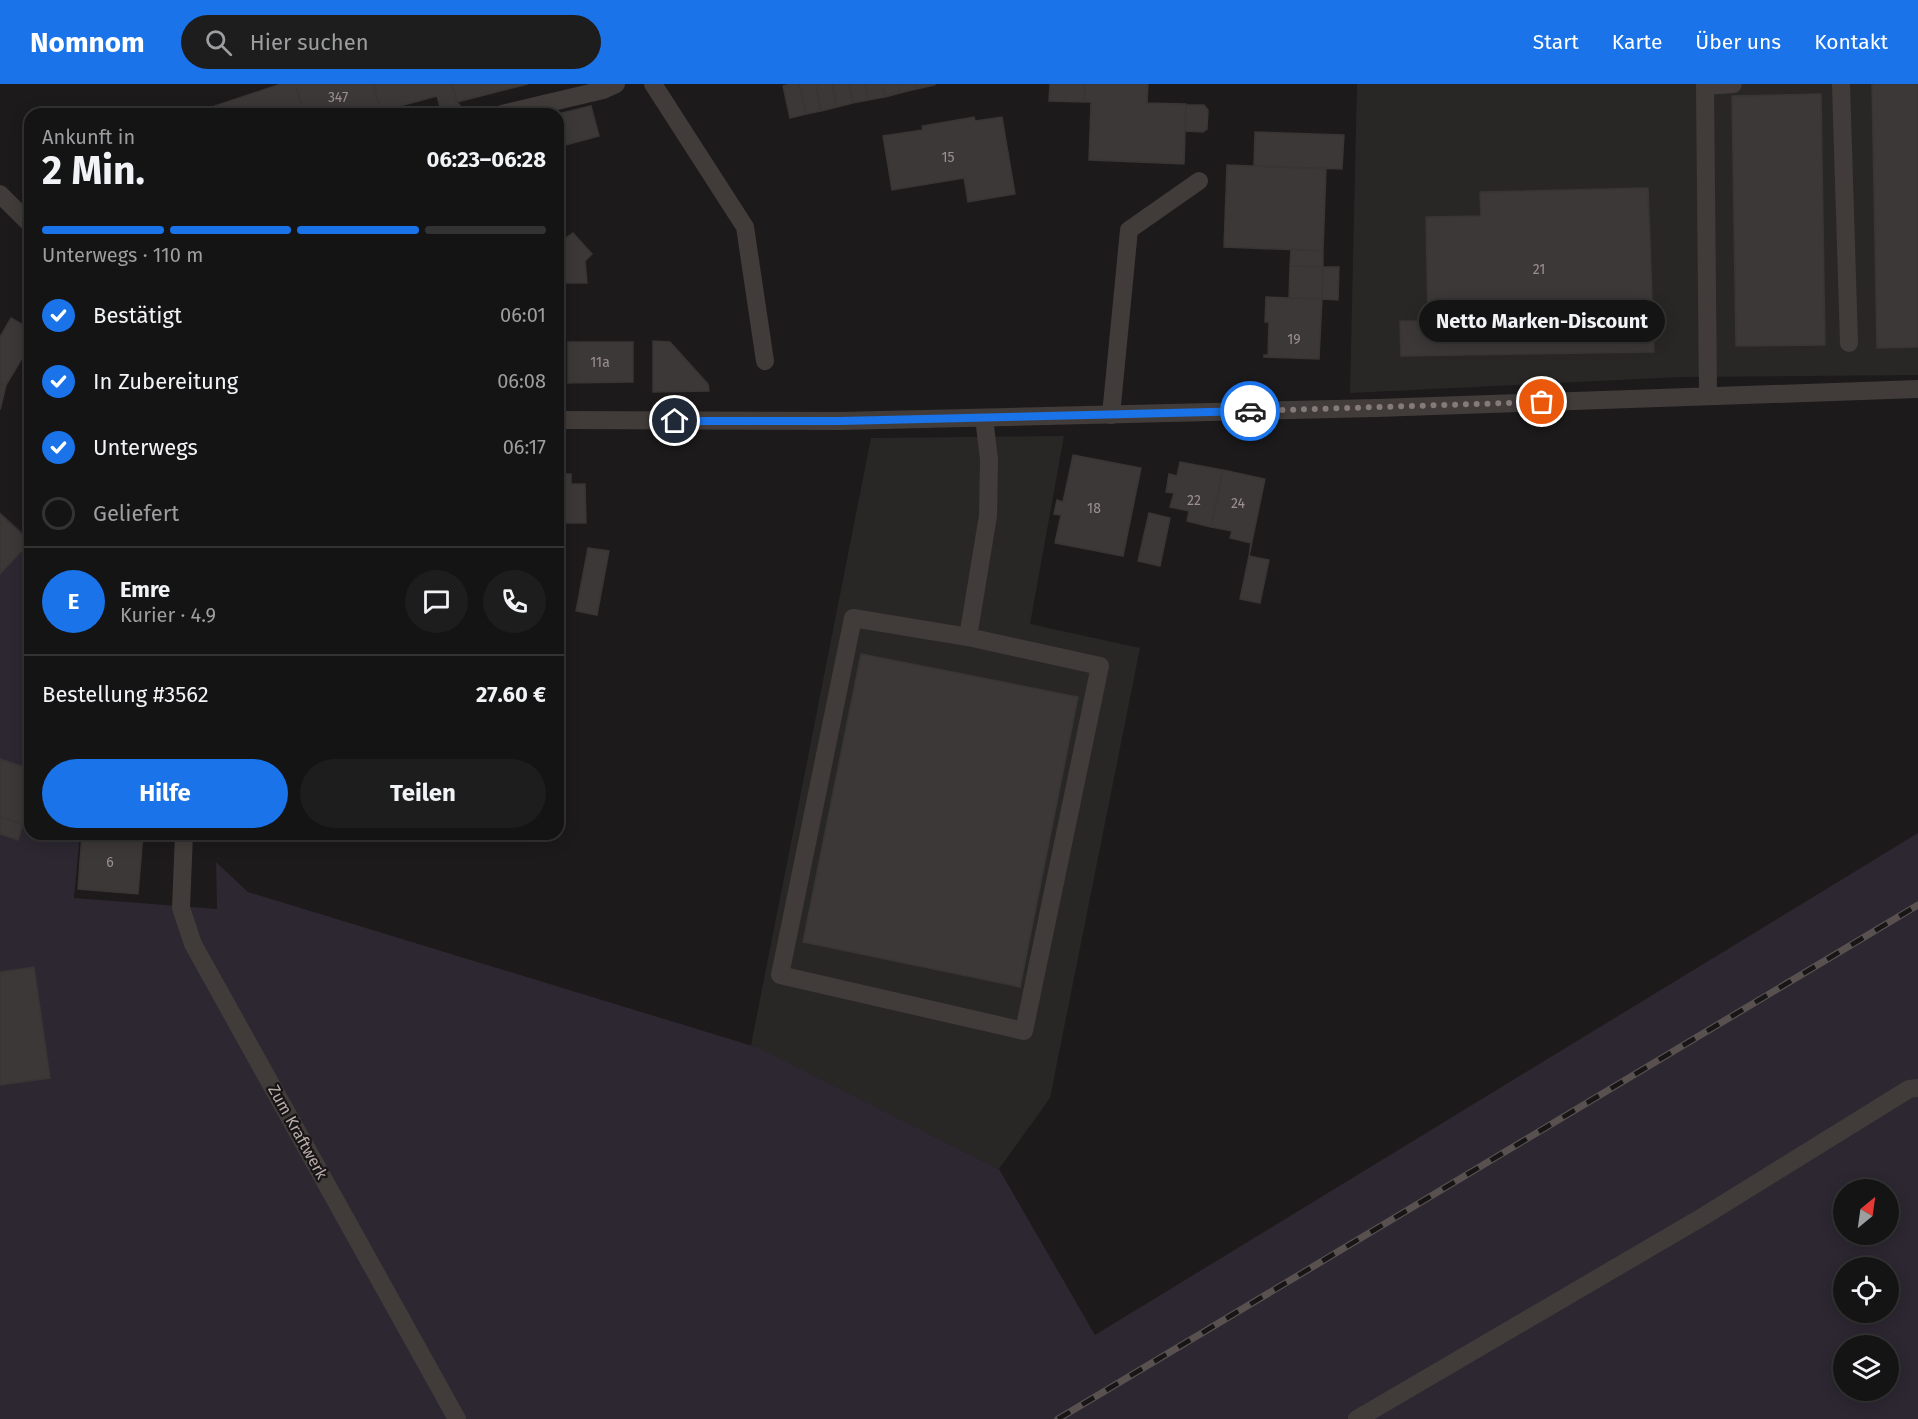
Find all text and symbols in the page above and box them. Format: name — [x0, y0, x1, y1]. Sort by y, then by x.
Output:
search box — [181, 15, 601, 69]
text: Nomnom — [30, 26, 145, 59]
icon: search — [202, 26, 235, 59]
text: Hier suchen — [250, 29, 369, 56]
text: Start — [1533, 29, 1579, 55]
text: Karte — [1612, 29, 1662, 55]
text: Über uns — [1695, 29, 1781, 55]
text: Kontakt — [1814, 29, 1888, 55]
house number: 347 — [328, 89, 348, 106]
text: Ankunft in — [42, 125, 135, 149]
text: 06:23–06:28 — [427, 146, 546, 173]
text: 2 Min. — [42, 148, 145, 194]
house number: 15 — [941, 149, 955, 166]
text: Unterwegs · 110 m — [42, 243, 203, 267]
house number: 21 — [1533, 261, 1545, 278]
icon: check — [42, 299, 75, 332]
callout: Netto Marken-Discount — [1419, 300, 1665, 342]
text: Bestätigt — [93, 302, 182, 329]
text: 06:01 — [500, 303, 546, 327]
text: Netto Marken-Discount — [1436, 309, 1648, 333]
house number: 19 — [1287, 331, 1301, 348]
house number: 11a — [590, 354, 610, 371]
icon: check — [42, 365, 75, 398]
text: In Zubereitung — [93, 368, 238, 395]
text: 06:08 — [497, 369, 546, 393]
pin — [1516, 376, 1567, 427]
courier — [1220, 381, 1280, 441]
icon: bag — [1525, 385, 1558, 418]
pin — [649, 395, 700, 446]
icon: car — [1234, 395, 1267, 428]
icon: home — [658, 404, 691, 437]
icon: check — [42, 431, 75, 464]
text: Unterwegs — [93, 434, 198, 461]
text: 06:17 — [503, 435, 546, 459]
house number: 22 — [1187, 492, 1201, 509]
house number: 24 — [1231, 495, 1246, 512]
text: Geliefert — [93, 500, 179, 527]
house number: 18 — [1087, 500, 1101, 517]
button: chat — [405, 570, 468, 633]
button: phone — [483, 570, 546, 633]
text: Emre — [120, 576, 170, 603]
text: E — [68, 588, 79, 615]
text: Kurier · 4.9 — [120, 603, 216, 627]
text: Bestellung #3562 — [42, 681, 209, 708]
text: 27.60 € — [476, 681, 546, 708]
button: Hilfe — [42, 759, 288, 828]
button: Teilen — [300, 759, 546, 828]
house number: 6 — [106, 854, 114, 871]
street label: Zum Kraftwerk — [264, 1082, 332, 1183]
north arrow — [1833, 1179, 1899, 1245]
map controls — [1833, 1179, 1899, 1401]
button: locate — [1833, 1257, 1899, 1323]
button: layers — [1833, 1335, 1899, 1401]

